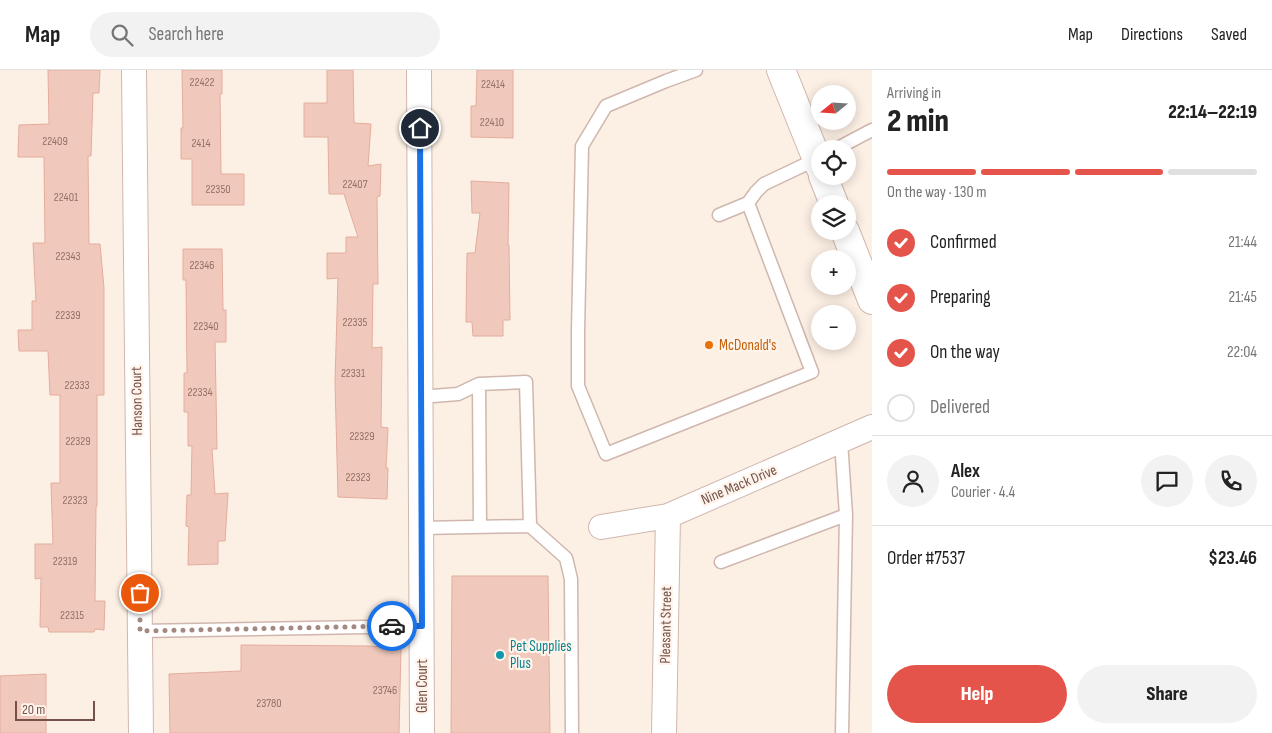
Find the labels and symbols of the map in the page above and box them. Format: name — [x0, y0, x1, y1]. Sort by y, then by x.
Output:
house number: 22422 — [190, 75, 214, 90]
house number: 22414 — [481, 77, 505, 92]
north arrow — [811, 85, 856, 130]
pin — [399, 107, 441, 149]
house number: 22410 — [480, 115, 504, 130]
house number: 22409 — [42, 134, 68, 149]
house number: 2414 — [191, 136, 211, 151]
house number: 22407 — [343, 177, 368, 192]
house number: 22350 — [205, 182, 231, 197]
house number: 22401 — [54, 190, 79, 205]
house number: 22343 — [55, 249, 81, 264]
house number: 22346 — [189, 258, 215, 273]
house number: 22339 — [55, 308, 81, 323]
house number: 22335 — [343, 315, 368, 330]
house number: 22340 — [193, 319, 219, 334]
place label: McDonald's — [719, 336, 777, 355]
marker: McDonald's — [703, 339, 715, 351]
street label: Hanson Court — [127, 366, 147, 436]
house number: 22331 — [341, 366, 366, 381]
house number: 22333 — [64, 378, 90, 393]
house number: 22334 — [187, 385, 213, 400]
house number: 22329 — [349, 429, 375, 444]
house number: 22329 — [65, 434, 91, 449]
street label: Nine Mack Drive — [698, 461, 780, 509]
house number: 22323 — [346, 470, 370, 485]
house number: 22323 — [63, 493, 87, 508]
house number: 22319 — [53, 554, 77, 569]
pin — [119, 572, 161, 614]
street label: Pleasant Street — [656, 586, 676, 664]
courier — [367, 601, 417, 651]
house number: 22315 — [60, 608, 84, 623]
place label: Pet Supplies Plus — [510, 637, 572, 673]
marker: Pet Supplies Plus — [494, 649, 506, 661]
street label: Glen Court — [413, 659, 432, 713]
house number: 23746 — [373, 683, 397, 698]
house number: 23780 — [256, 696, 282, 711]
scale bar — [15, 698, 95, 721]

